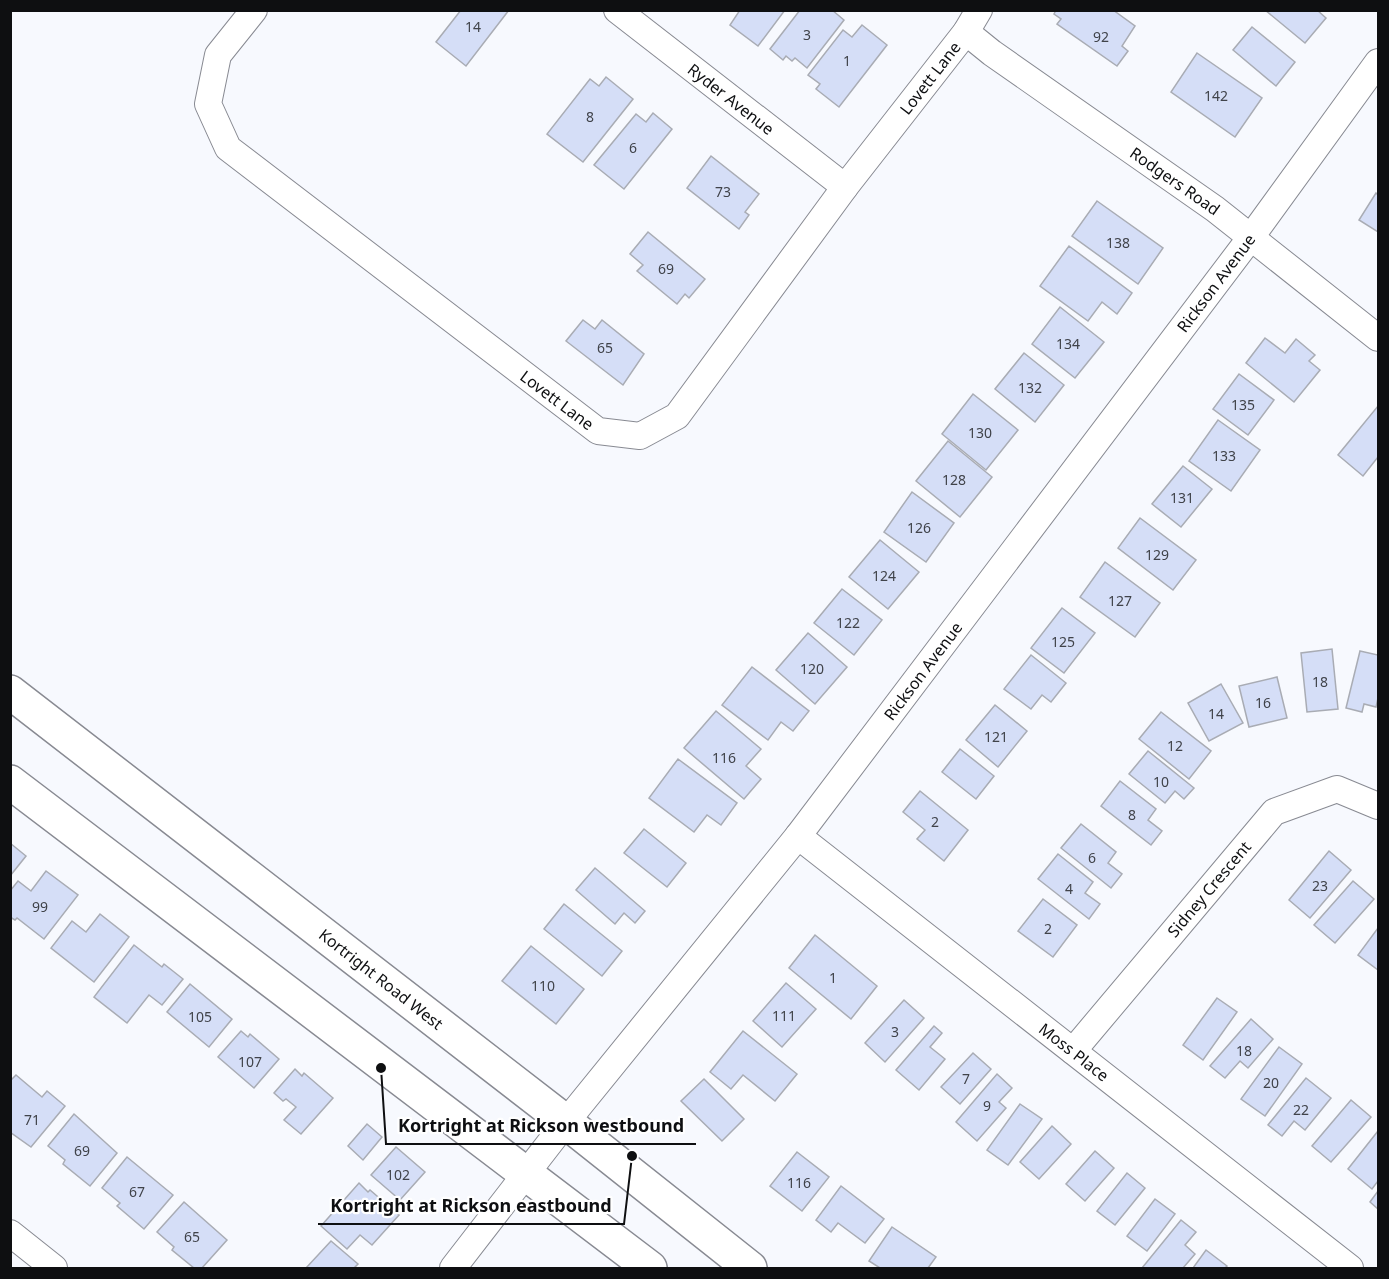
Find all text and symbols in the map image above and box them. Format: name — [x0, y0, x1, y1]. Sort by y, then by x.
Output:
house number: 14 — [465, 17, 481, 36]
house number: 3 — [803, 25, 811, 44]
house number: 92 — [1093, 27, 1109, 46]
street label: Lovett Lane — [895, 37, 965, 119]
house number: 1 — [843, 51, 851, 70]
street label: Ryder Avenue — [683, 58, 779, 140]
house number: 142 — [1204, 86, 1228, 105]
house number: 8 — [586, 107, 594, 126]
house number: 6 — [629, 138, 637, 157]
street label: Rodgers Road — [1126, 142, 1224, 220]
house number: 73 — [715, 182, 731, 201]
street label: Rickson Avenue — [1172, 229, 1260, 337]
house number: 138 — [1106, 233, 1130, 252]
house number: 69 — [658, 259, 674, 278]
house number: 134 — [1056, 334, 1080, 353]
house number: 65 — [597, 338, 613, 357]
street label: Lovett Lane — [516, 365, 598, 435]
house number: 132 — [1018, 378, 1042, 397]
house number: 135 — [1231, 395, 1255, 414]
house number: 130 — [968, 423, 992, 442]
house number: 133 — [1212, 446, 1236, 465]
house number: 128 — [942, 470, 966, 489]
house number: 131 — [1170, 488, 1194, 507]
house number: 126 — [907, 518, 931, 537]
house number: 129 — [1145, 545, 1169, 564]
house number: 124 — [872, 566, 896, 585]
house number: 127 — [1108, 591, 1132, 610]
house number: 122 — [836, 613, 860, 632]
street label: Rickson Avenue — [879, 617, 967, 725]
house number: 125 — [1051, 632, 1075, 651]
house number: 120 — [800, 659, 824, 678]
house number: 18 — [1312, 672, 1328, 691]
house number: 16 — [1255, 693, 1271, 712]
house number: 14 — [1208, 704, 1224, 723]
house number: 121 — [984, 727, 1008, 746]
house number: 12 — [1167, 736, 1183, 755]
house number: 116 — [712, 748, 736, 767]
house number: 10 — [1153, 772, 1169, 791]
house number: 8 — [1128, 805, 1136, 824]
house number: 2 — [931, 812, 939, 831]
street label: Sidney Crescent — [1162, 836, 1256, 942]
house number: 6 — [1088, 848, 1096, 867]
house number: 23 — [1312, 876, 1328, 895]
house number: 4 — [1065, 879, 1073, 898]
house number: 99 — [32, 897, 48, 916]
house number: 2 — [1044, 919, 1052, 938]
street label: Kortright Road West — [314, 924, 448, 1035]
house number: 1 — [829, 968, 837, 987]
house number: 110 — [531, 976, 555, 995]
house number: 111 — [772, 1006, 796, 1025]
house number: 105 — [188, 1007, 212, 1026]
street label: Moss Place — [1034, 1018, 1114, 1086]
house number: 3 — [891, 1022, 899, 1041]
house number: 18 — [1236, 1041, 1252, 1060]
house number: 107 — [238, 1052, 262, 1071]
house number: 7 — [962, 1069, 970, 1088]
house number: 20 — [1263, 1073, 1279, 1092]
house number: 9 — [983, 1096, 991, 1115]
house number: 22 — [1293, 1100, 1309, 1119]
callout: Kortright at Rickson westbound — [386, 1108, 696, 1144]
house number: 71 — [24, 1110, 40, 1129]
text: Kortright at Rickson westbound — [398, 1113, 684, 1137]
house number: 69 — [74, 1141, 90, 1160]
house number: 102 — [386, 1165, 410, 1184]
house number: 116 — [787, 1173, 811, 1192]
house number: 67 — [129, 1182, 145, 1201]
callout: Kortright at Rickson eastbound — [318, 1188, 624, 1224]
text: Kortright at Rickson eastbound — [330, 1193, 612, 1217]
house number: 65 — [184, 1227, 200, 1246]

